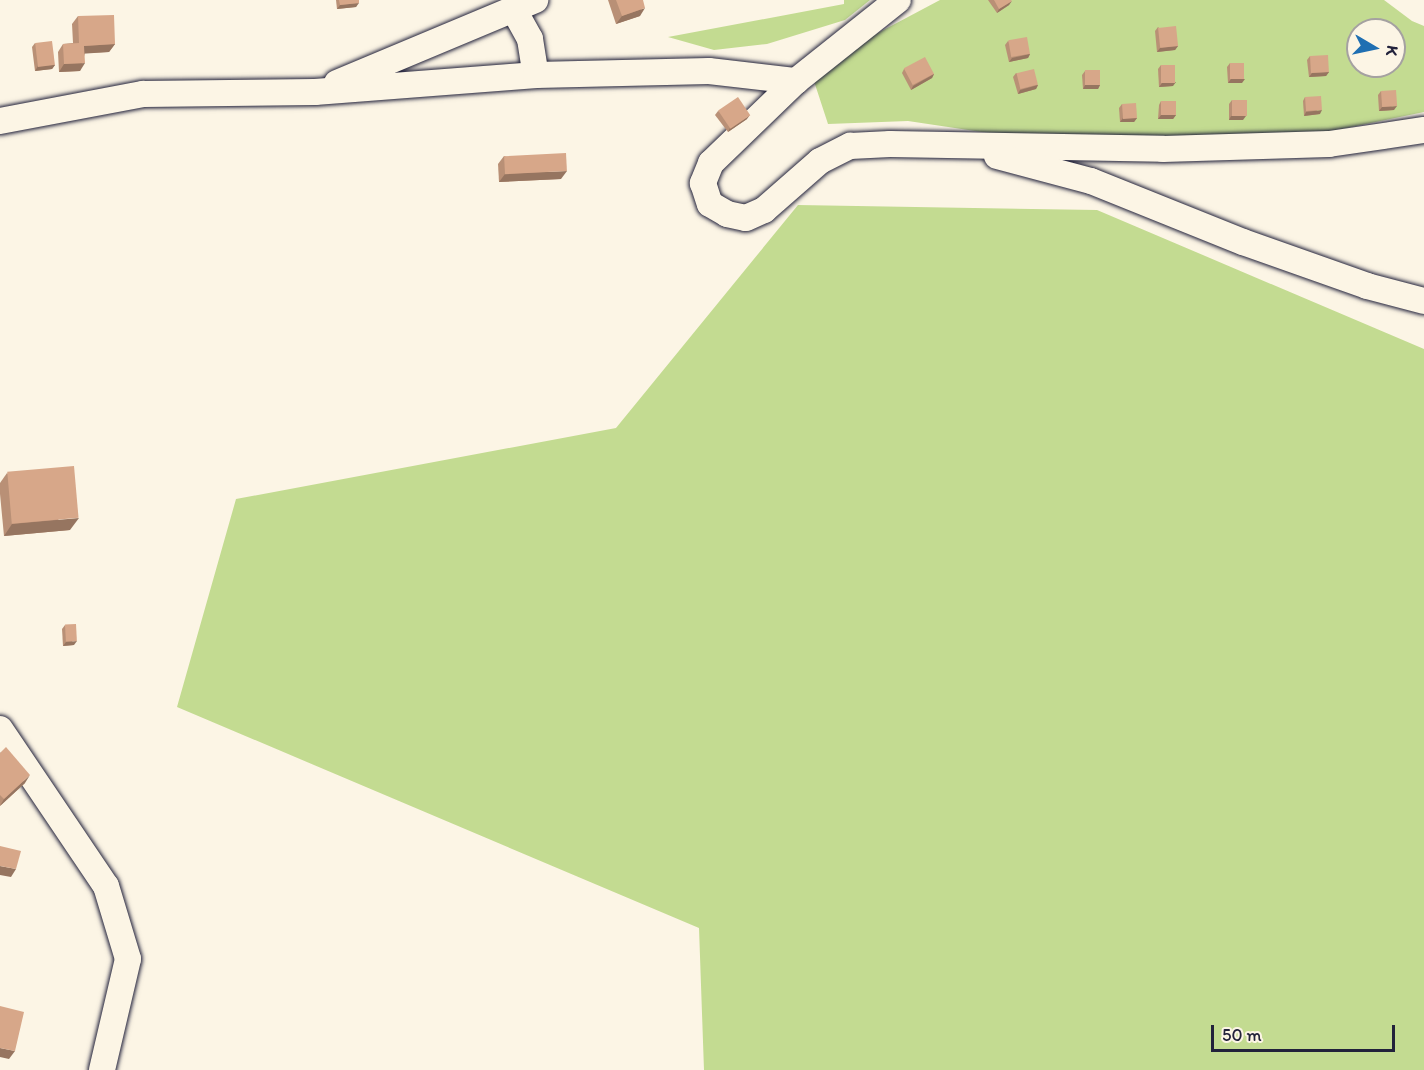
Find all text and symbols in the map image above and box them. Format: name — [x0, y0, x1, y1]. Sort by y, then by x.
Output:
north arrow — [1346, 18, 1406, 78]
text: K — [1382, 44, 1402, 57]
scale bar — [1214, 1013, 1398, 1051]
text: 50 m — [1222, 1024, 1262, 1046]

